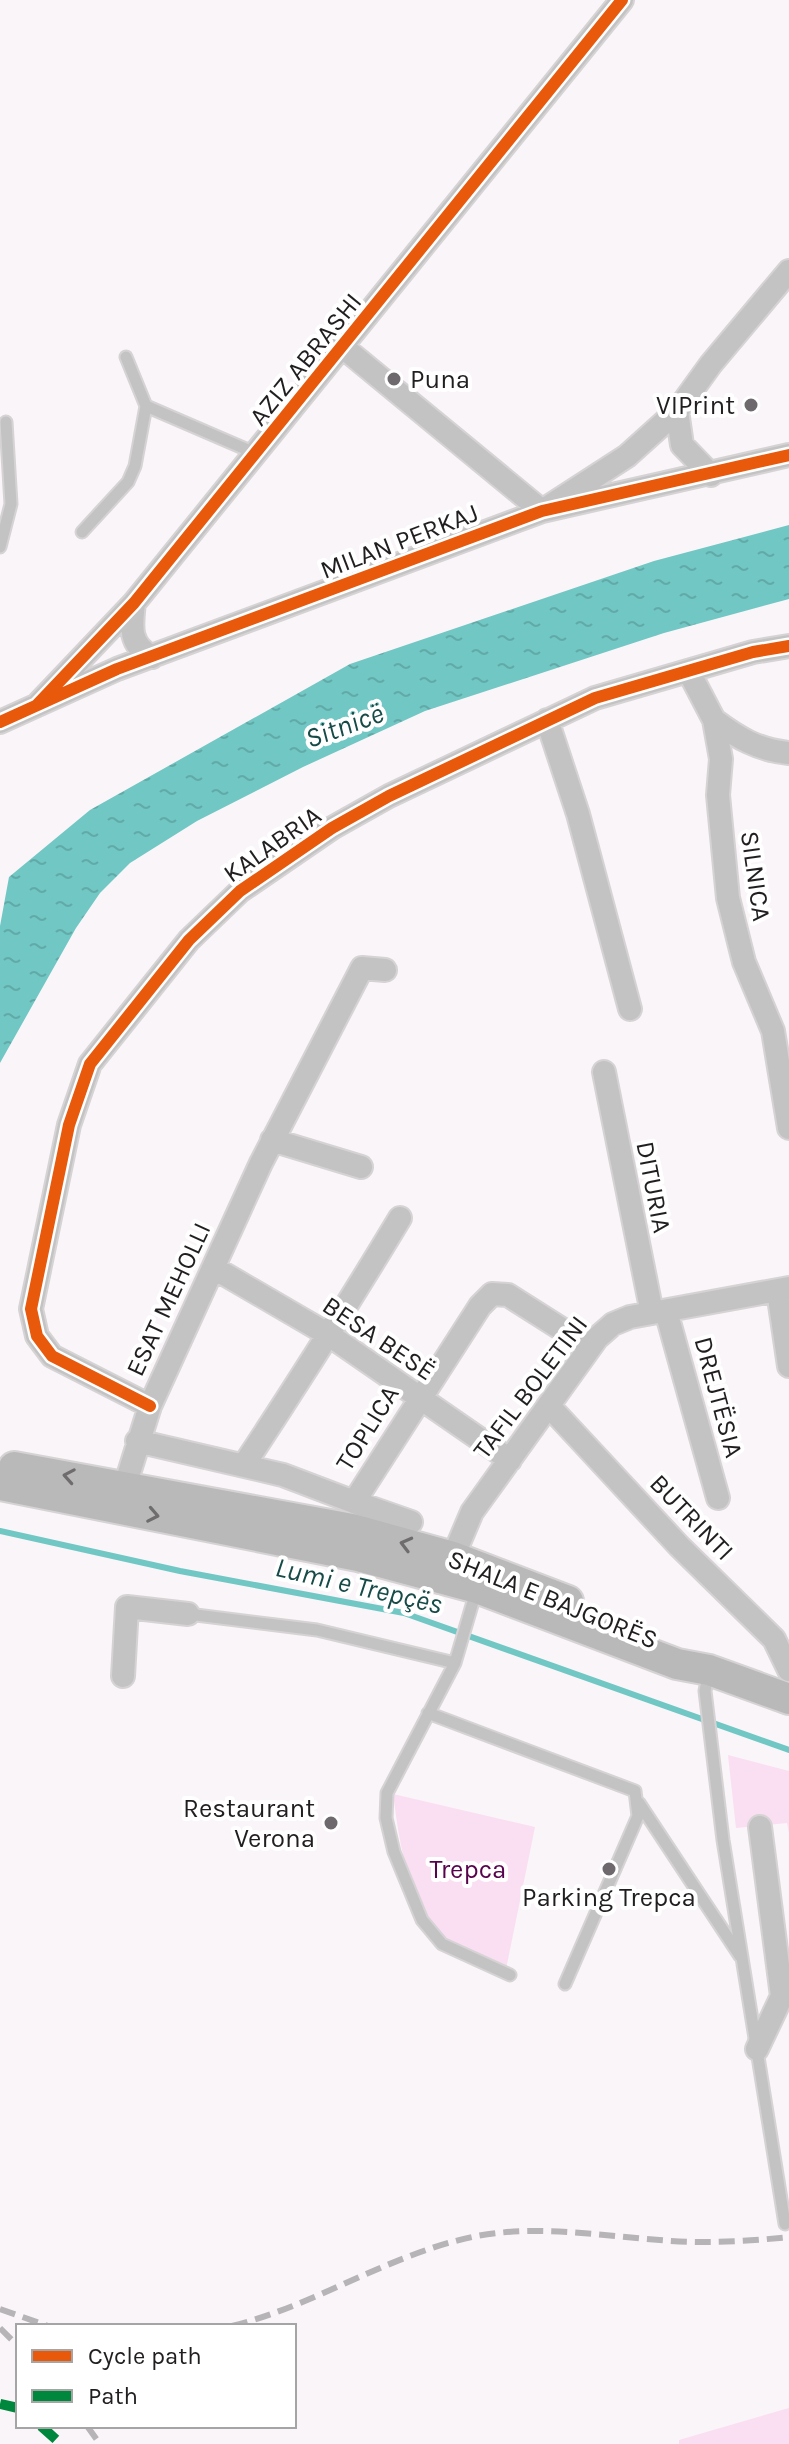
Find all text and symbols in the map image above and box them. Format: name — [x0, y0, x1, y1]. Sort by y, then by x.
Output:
street label: AZIZ ABRASHI — [243, 287, 368, 432]
place label: Puna — [410, 364, 470, 395]
marker: Puna — [385, 370, 403, 388]
place label: VIPrint — [656, 390, 735, 421]
marker: VIPrint — [742, 396, 760, 414]
street label: MILAN PERKAJ — [316, 497, 482, 586]
water label: Sitnicë — [301, 696, 388, 755]
street label: KALABRIA — [217, 800, 327, 889]
street label: SILNICA — [734, 829, 777, 923]
street label: DITURIA — [629, 1139, 678, 1236]
street label: ESAT MEHOLLI — [119, 1218, 218, 1381]
street label: BESA BESË — [317, 1290, 441, 1387]
street label: TAFIL BOLETINI — [467, 1310, 594, 1465]
street label: DREJTËSIA — [688, 1333, 750, 1461]
street label: TOPLICA — [329, 1380, 406, 1477]
street label: BUTRINTI — [643, 1468, 740, 1567]
one-way arrow — [62, 1469, 75, 1486]
one-way arrow — [146, 1506, 160, 1523]
one-way arrow — [399, 1537, 413, 1553]
street label: SHALA E BAJGORËS — [443, 1543, 662, 1656]
water label: Lumi e Trepçës — [272, 1550, 446, 1621]
place label: Restaurant Verona — [183, 1793, 315, 1854]
marker: Restaurant Verona — [322, 1814, 340, 1832]
park label: Trepca — [430, 1854, 506, 1885]
marker: Parking Trepca — [600, 1860, 618, 1878]
place label: Parking Trepca — [522, 1882, 696, 1913]
legend — [16, 2324, 296, 2428]
text: Cycle path — [88, 2342, 202, 2370]
text: Path — [88, 2382, 138, 2410]

